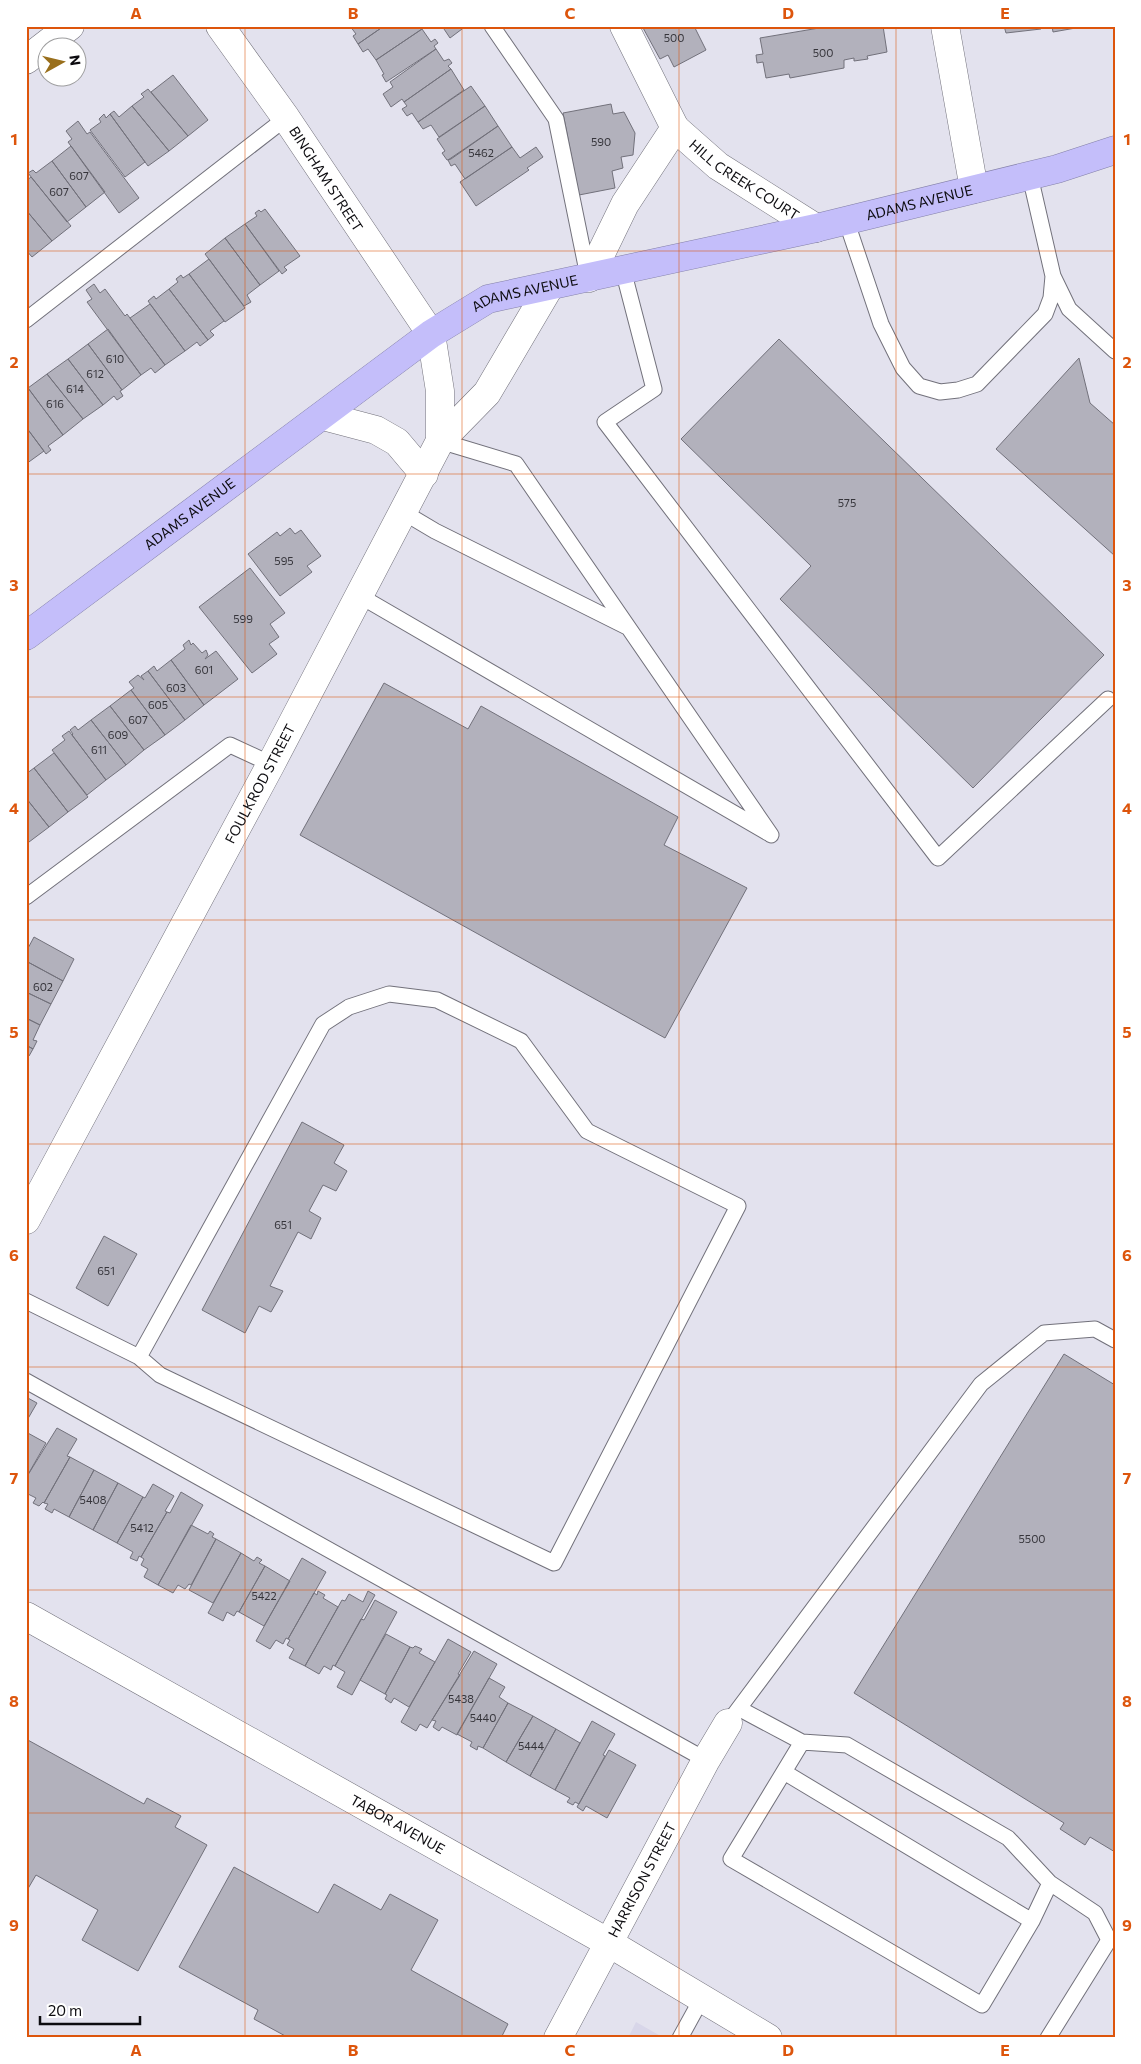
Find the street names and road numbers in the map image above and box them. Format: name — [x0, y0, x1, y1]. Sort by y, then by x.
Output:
street label: BINGHAM STREET — [286, 123, 367, 235]
street label: HILL CREEK COURT — [686, 136, 803, 223]
street label: ADAMS AVENUE — [864, 181, 974, 223]
street label: ADAMS AVENUE — [468, 271, 579, 315]
street label: ADAMS AVENUE — [140, 474, 238, 553]
street label: FOULKROD STREET — [221, 721, 298, 846]
street label: TABOR AVENUE — [348, 1791, 448, 1857]
street label: HARRISON STREET — [604, 1819, 679, 1940]

